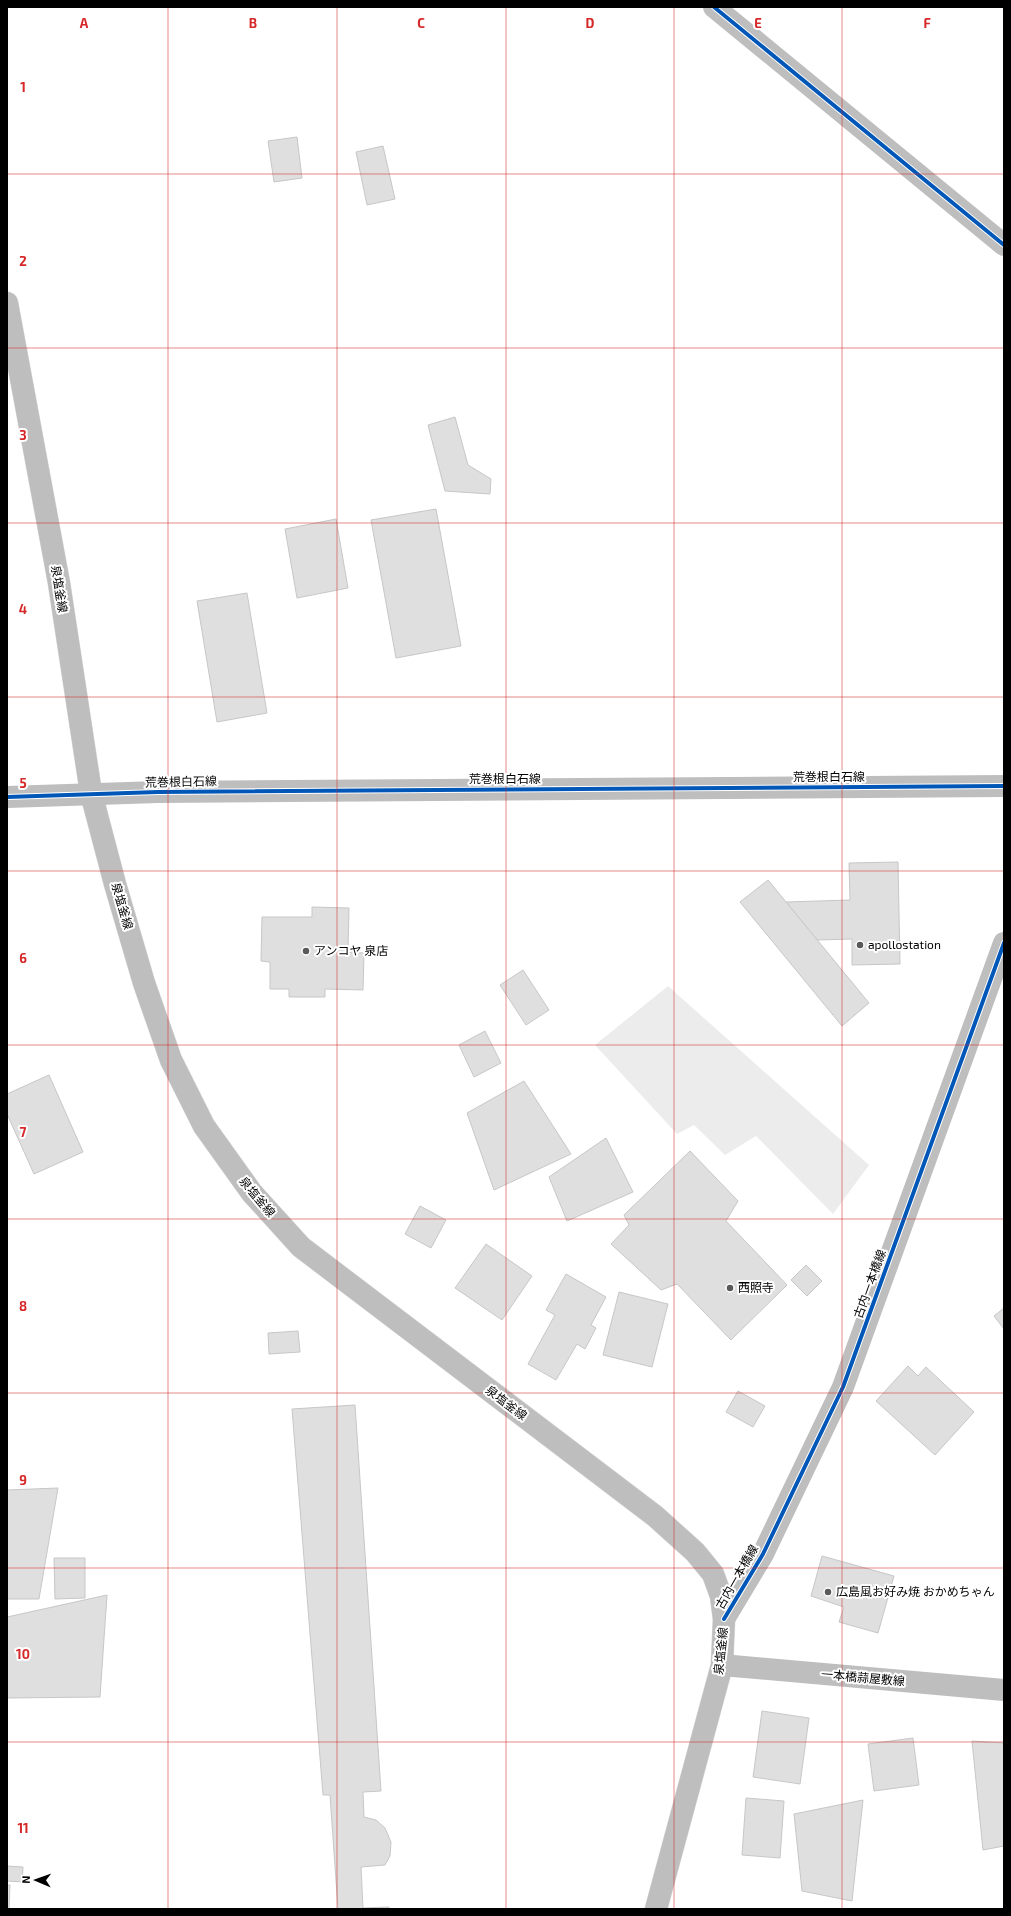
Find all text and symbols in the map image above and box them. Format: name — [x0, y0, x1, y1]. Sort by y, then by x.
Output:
text: A — [80, 15, 89, 31]
text: B — [249, 15, 257, 31]
text: C — [417, 15, 425, 31]
text: D — [586, 15, 595, 31]
text: E — [754, 15, 762, 31]
text: F — [923, 15, 931, 31]
text: 1 — [20, 79, 26, 95]
text: 2 — [19, 253, 27, 269]
text: 3 — [19, 427, 27, 443]
street label: 泉塩釜線 — [49, 564, 71, 614]
text: 4 — [19, 601, 27, 617]
street label: 荒巻根白石線 — [793, 769, 865, 783]
street label: 荒巻根白石線 — [469, 771, 541, 785]
street label: 荒巻根白石線 — [145, 773, 217, 789]
text: 5 — [19, 775, 27, 791]
street label: 泉塩釜線 — [110, 881, 136, 931]
place label: apollostation — [868, 937, 941, 951]
marker: apollostation — [855, 940, 865, 950]
place label: アンコヤ 泉店 — [314, 943, 388, 957]
marker: アンコヤ 泉店 — [301, 946, 311, 956]
text: 6 — [19, 950, 27, 966]
text: 7 — [20, 1124, 27, 1140]
street label: 泉塩釜線 — [237, 1173, 279, 1219]
street label: 古内一本橋線 — [850, 1247, 888, 1320]
place label: 西照寺 — [738, 1280, 774, 1294]
marker: 西照寺 — [725, 1283, 735, 1293]
text: 8 — [19, 1298, 27, 1314]
street label: 泉塩釜線 — [483, 1382, 530, 1422]
text: 9 — [19, 1472, 27, 1488]
street label: 古内一本橋線 — [712, 1542, 760, 1611]
place label: 広島風お好み焼 おかめちゃん — [836, 1584, 995, 1598]
marker: 広島風お好み焼 おかめちゃん — [823, 1587, 833, 1597]
street label: 泉塩釜線 — [711, 1626, 729, 1676]
text: 10 — [16, 1646, 30, 1662]
street label: 一本橋蒜屋敷線 — [821, 1666, 906, 1688]
text: 11 — [17, 1820, 29, 1836]
north arrow — [16, 1860, 56, 1900]
text: N — [19, 1875, 32, 1884]

